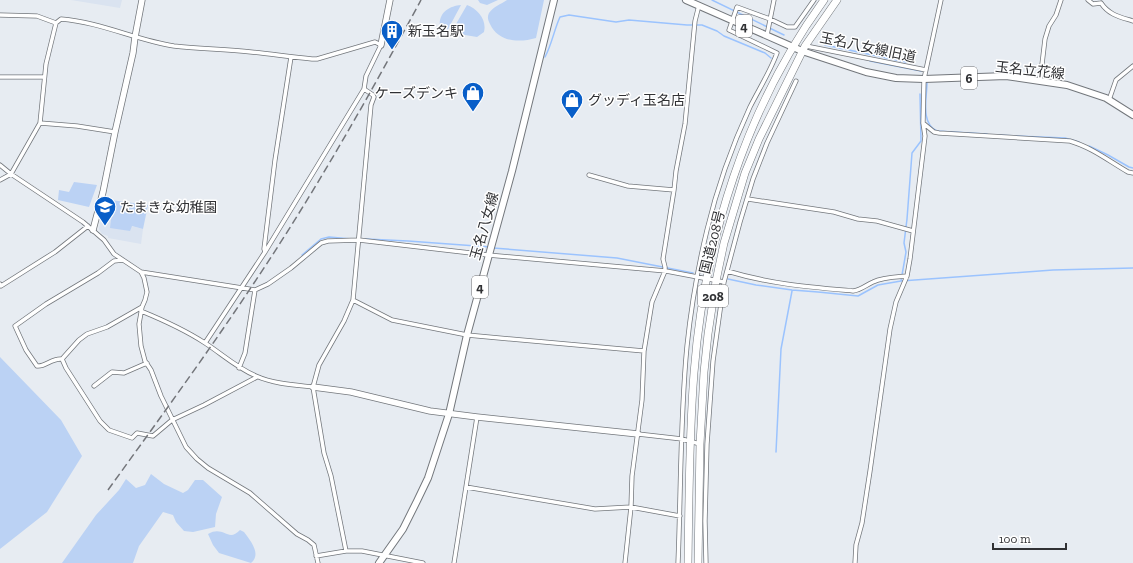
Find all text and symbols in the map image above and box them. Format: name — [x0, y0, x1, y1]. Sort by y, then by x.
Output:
road number: 4 — [736, 15, 752, 37]
building icon: 新玉名駅 — [379, 18, 405, 51]
place label: 新玉名駅 — [408, 23, 464, 40]
street label: 玉名八女線旧道 — [818, 29, 918, 66]
street label: 玉名立花線 — [994, 58, 1066, 83]
road number: 6 — [961, 67, 977, 89]
shop icon: ケーズデンキ — [460, 80, 486, 113]
place label: ケーズデンキ — [375, 85, 458, 102]
shop icon: グッディ玉名店 — [559, 87, 585, 120]
place label: グッディ玉名店 — [588, 92, 685, 109]
street label: 玉名八女線 — [467, 190, 502, 262]
school or university icon: たまきな幼稚園 — [92, 194, 118, 227]
place label: たまきな幼稚園 — [120, 199, 218, 216]
street label: 国道208号 — [696, 209, 729, 276]
road number: 4 — [472, 276, 488, 298]
road number: 208 — [698, 285, 728, 307]
scale bar — [993, 525, 1066, 551]
text: 100 m — [999, 532, 1031, 546]

